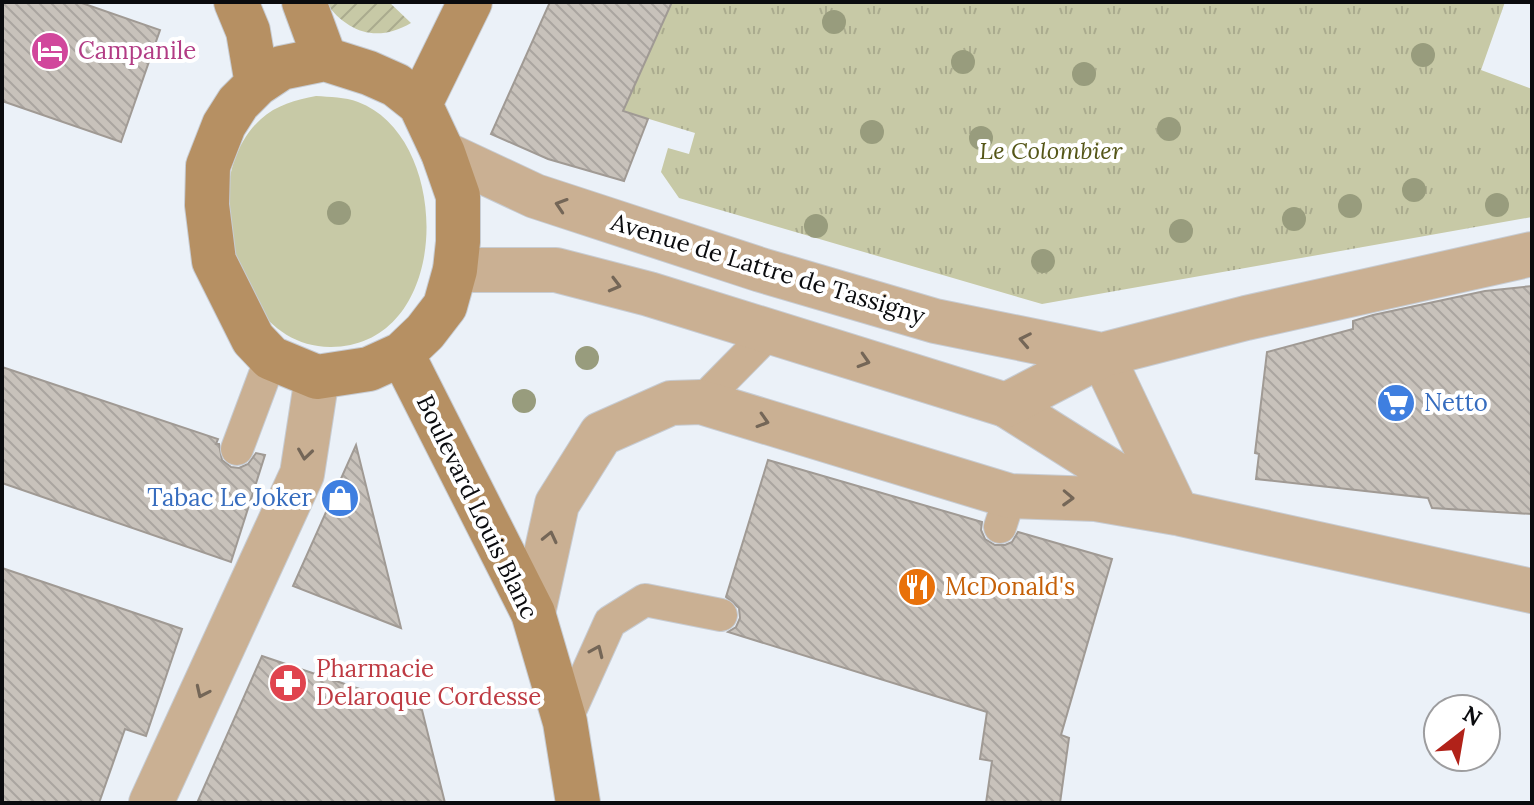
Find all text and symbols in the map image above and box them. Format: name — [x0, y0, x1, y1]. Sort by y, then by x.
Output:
hotel icon: Campanile — [29, 30, 71, 72]
place label: Campanile — [78, 35, 196, 66]
park label: Le Colombier — [979, 135, 1123, 166]
one-way arrow — [555, 198, 569, 214]
street label: Avenue de Lattre de Tassigny — [607, 206, 929, 331]
one-way arrow — [608, 276, 622, 293]
one-way arrow — [1019, 332, 1032, 349]
one-way arrow — [856, 352, 870, 368]
supermarket icon: Netto — [1375, 382, 1417, 424]
place label: Netto — [1424, 387, 1488, 418]
street label: Boulevard Louis Blanc — [410, 390, 545, 624]
one-way arrow — [756, 412, 770, 428]
one-way arrow — [297, 447, 314, 461]
shop icon: Tabac Le Joker — [319, 477, 361, 519]
place label: Tabac Le Joker — [147, 482, 313, 513]
one-way arrow — [1062, 489, 1075, 507]
one-way arrow — [541, 530, 558, 544]
restaurant icon: McDonald's — [896, 566, 938, 608]
place label: McDonald's — [945, 571, 1075, 602]
one-way arrow — [588, 645, 604, 659]
place label: Pharmacie Delaroque Cordesse — [316, 653, 541, 712]
pharmacy icon: Pharmacie Delaroque Cordesse — [267, 662, 309, 704]
one-way arrow — [196, 684, 212, 698]
north arrow — [1422, 693, 1502, 773]
text: N — [1458, 699, 1487, 732]

